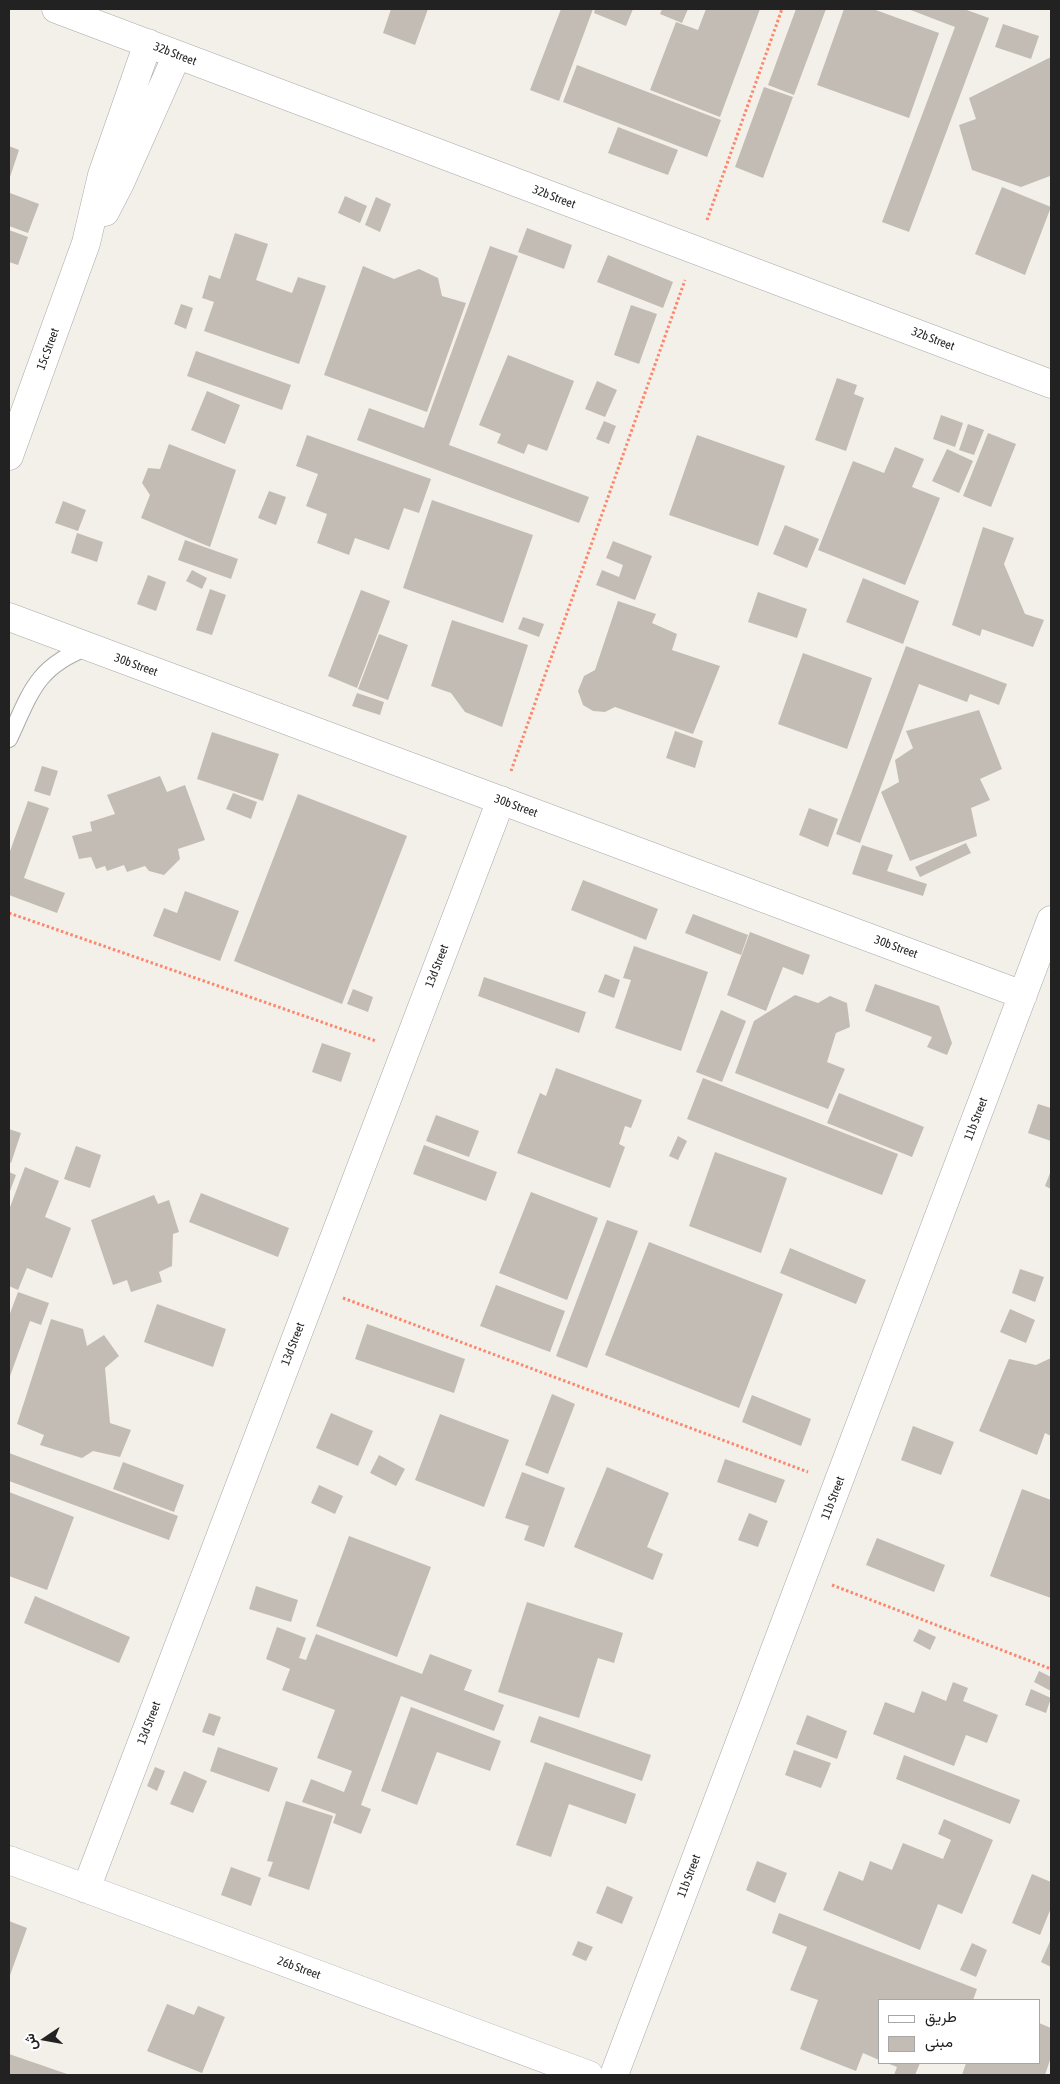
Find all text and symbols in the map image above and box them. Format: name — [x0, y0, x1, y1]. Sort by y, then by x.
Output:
street label: 32b Street — [151, 39, 199, 69]
street label: 32b Street — [530, 182, 578, 212]
street label: 32b Street — [909, 324, 957, 354]
street label: 15c Street — [34, 326, 62, 372]
street label: 30b Street — [112, 651, 160, 679]
street label: 30b Street — [492, 792, 540, 820]
street label: 30b Street — [872, 933, 920, 961]
street label: 13d Street — [422, 942, 452, 990]
street label: 11b Street — [961, 1095, 991, 1143]
street label: 13d Street — [278, 1320, 308, 1368]
street label: 11b Street — [818, 1474, 848, 1522]
street label: 13d Street — [134, 1699, 164, 1747]
street label: 11b Street — [674, 1852, 704, 1900]
street label: 26b Street — [275, 1954, 323, 1982]
legend — [878, 1999, 1040, 2064]
text: طريق — [925, 2008, 957, 2025]
north arrow — [20, 2014, 70, 2064]
text: ش — [21, 2032, 40, 2052]
text: مبنى — [925, 2033, 953, 2050]

